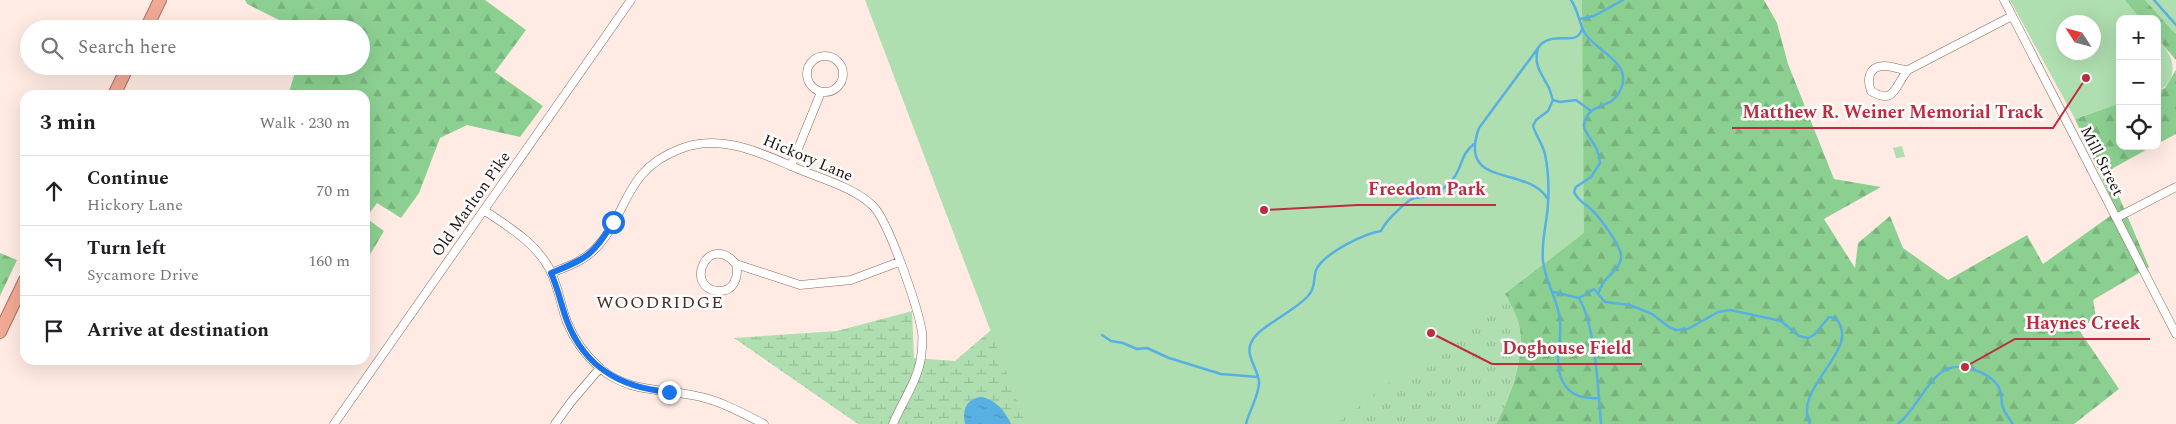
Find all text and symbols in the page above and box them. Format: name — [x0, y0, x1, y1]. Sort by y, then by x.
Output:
north arrow — [2056, 15, 2101, 60]
map controls — [2116, 15, 2161, 150]
button: + — [2116, 15, 2161, 60]
search box — [20, 20, 370, 75]
text: Search here — [78, 33, 177, 62]
icon: search — [38, 34, 66, 62]
button: − — [2116, 60, 2161, 105]
callout: Matthew R. Weiner Memorial Track — [1732, 95, 2053, 128]
text: Matthew R. Weiner Memorial Track — [1742, 99, 2044, 126]
button: locate — [2116, 105, 2161, 150]
text: 3 min — [40, 107, 96, 139]
text: Walk · 230 m — [259, 111, 350, 135]
street label: Mill Street — [2074, 122, 2130, 200]
street label: Hickory Lane — [759, 128, 857, 188]
street label: Old Marlton Pike — [426, 146, 516, 262]
text: Continue — [87, 164, 169, 193]
callout: Freedom Park — [1358, 172, 1496, 205]
text: Freedom Park — [1368, 176, 1486, 203]
icon: ahead — [40, 177, 68, 205]
text: 70 m — [316, 179, 350, 203]
text: Hickory Lane — [87, 193, 183, 217]
route start — [602, 211, 625, 234]
text: Turn left — [87, 234, 166, 263]
icon: left — [40, 247, 68, 275]
text: 160 m — [308, 249, 350, 273]
text: Sycamore Drive — [87, 263, 199, 287]
district label: WOODRIDGE — [596, 289, 724, 316]
callout: Haynes Creek — [2015, 306, 2150, 339]
text: Haynes Creek — [2026, 310, 2141, 337]
text: Arrive at destination — [87, 316, 269, 345]
icon: arrive — [40, 317, 68, 345]
callout: Doghouse Field — [1492, 331, 1642, 364]
text: Doghouse Field — [1502, 335, 1632, 362]
route end — [658, 381, 681, 404]

